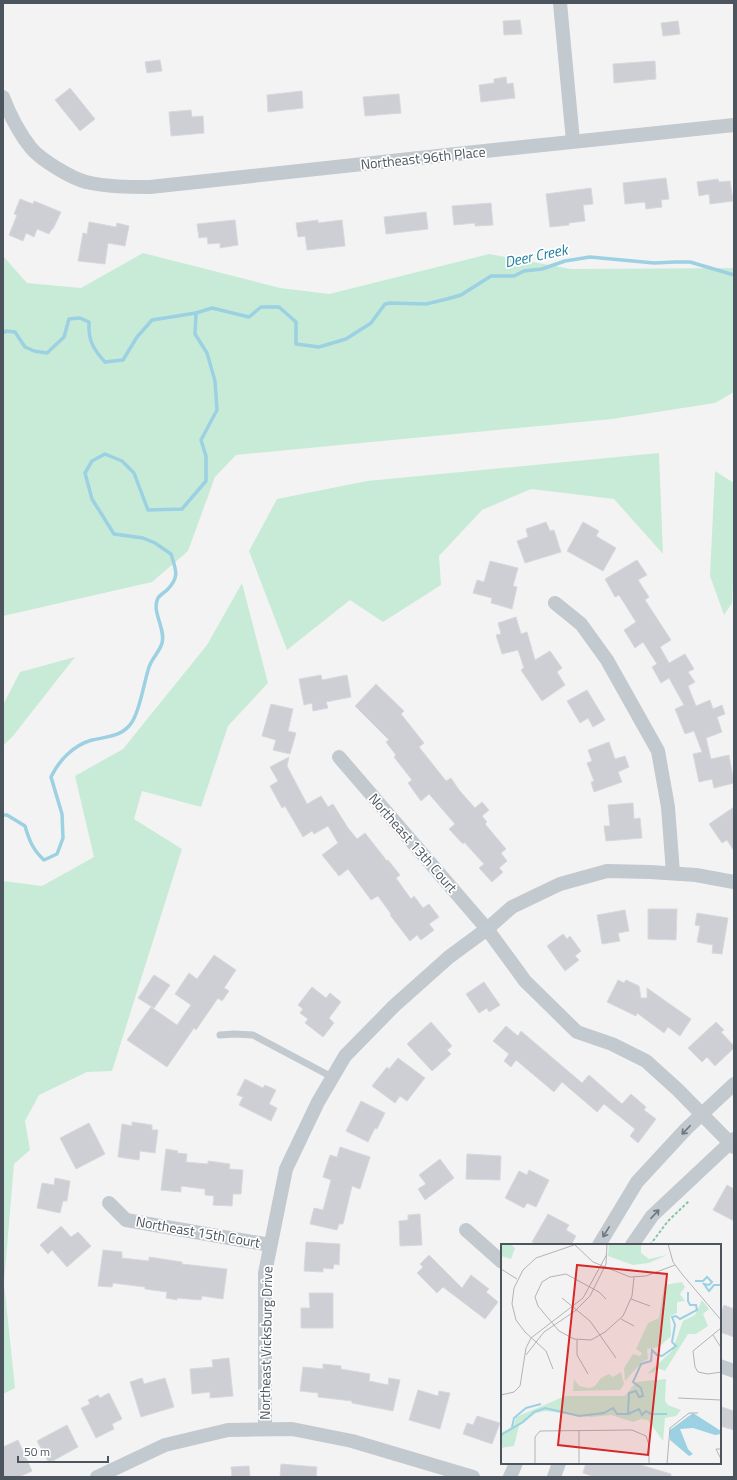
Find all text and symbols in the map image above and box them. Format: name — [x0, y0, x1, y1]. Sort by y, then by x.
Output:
street label: Northeast 96th Place — [359, 141, 486, 175]
water label: Deer Creek — [502, 237, 572, 273]
street label: Northeast 13th Court — [364, 788, 463, 897]
one-way arrow — [681, 1125, 691, 1135]
one-way arrow — [651, 1208, 660, 1219]
street label: Northeast 15th Court — [134, 1210, 262, 1253]
one-way arrow — [602, 1226, 610, 1237]
inset map — [501, 1244, 721, 1464]
street label: Northeast Vicksburg Drive — [254, 1266, 277, 1420]
scale bar — [18, 1438, 108, 1464]
text: 50 m — [24, 1442, 50, 1461]

